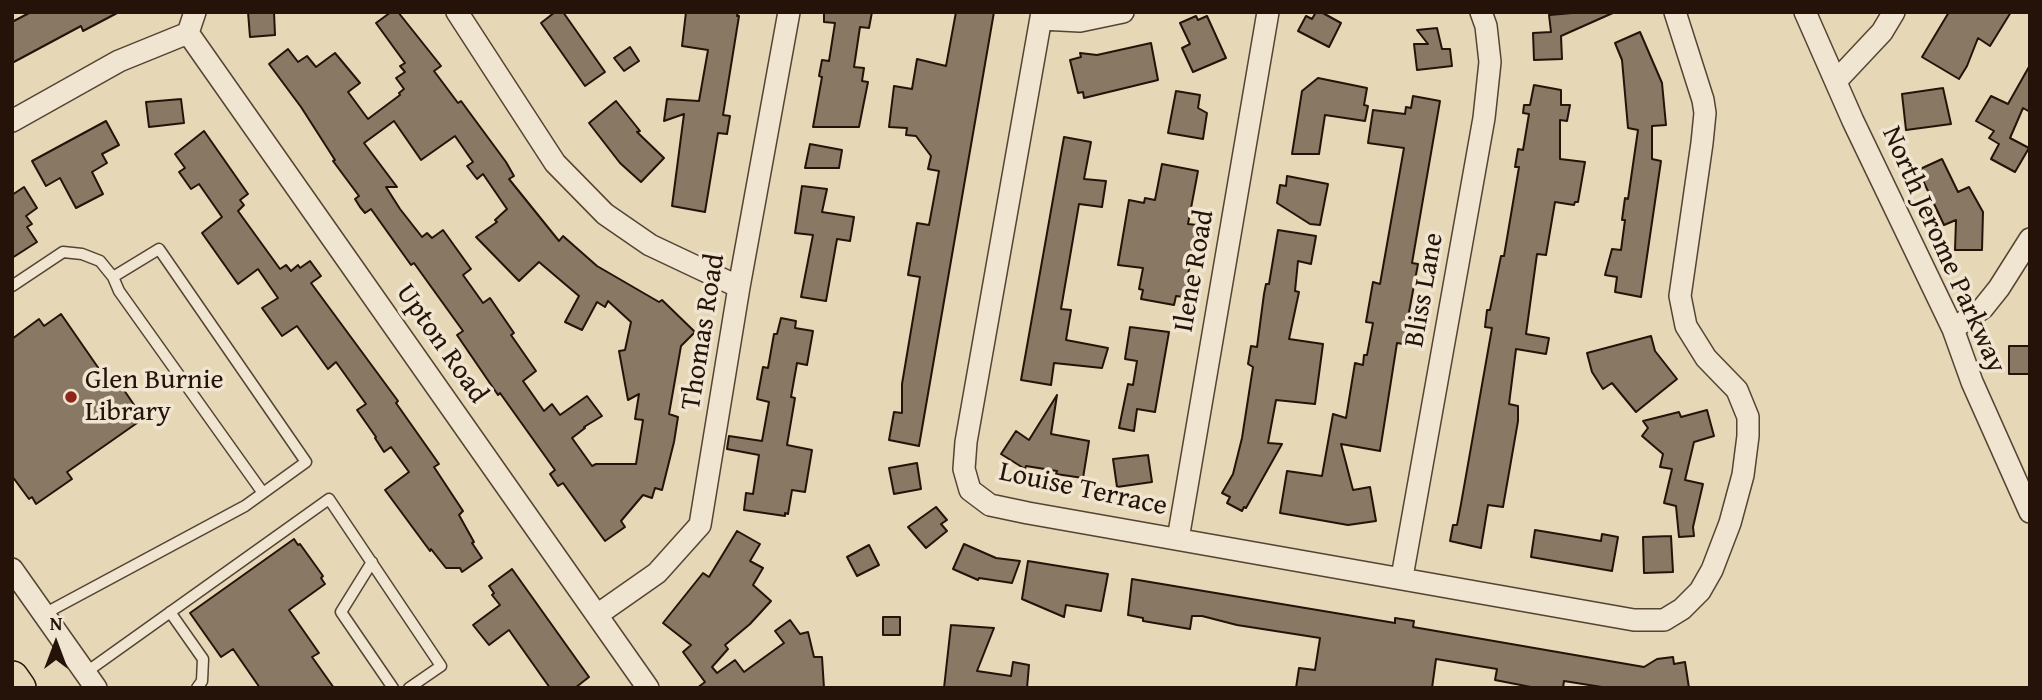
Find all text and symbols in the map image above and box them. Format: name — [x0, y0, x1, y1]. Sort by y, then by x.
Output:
street label: North Jerome Parkway — [1874, 122, 2012, 378]
street label: Ilene Road — [1168, 207, 1222, 335]
street label: Bliss Lane — [1398, 230, 1452, 350]
street label: Thomas Road — [675, 252, 733, 412]
street label: Upton Road — [388, 278, 494, 410]
place label: Glen Burnie Library — [85, 364, 224, 430]
marker: Glen Burnie Library — [63, 389, 79, 405]
street label: Louise Terrace — [996, 456, 1170, 524]
north arrow — [21, 609, 91, 679]
text: N — [50, 609, 62, 637]

